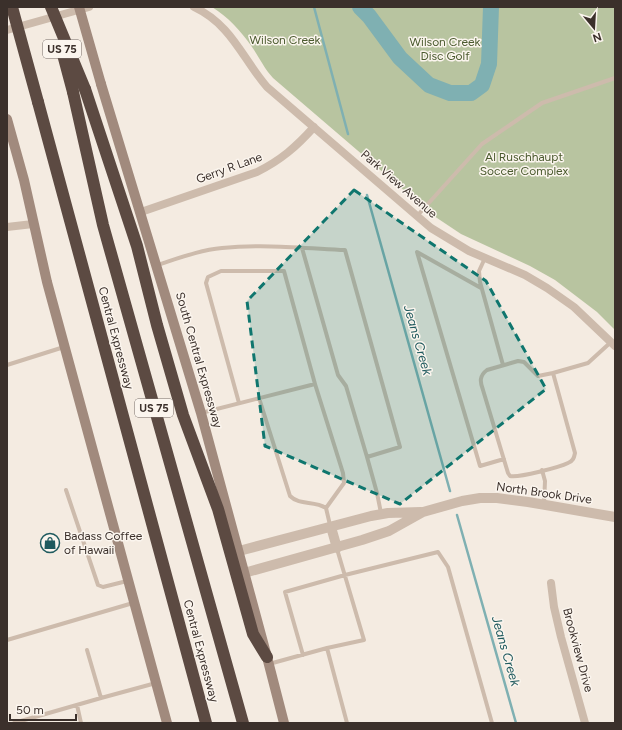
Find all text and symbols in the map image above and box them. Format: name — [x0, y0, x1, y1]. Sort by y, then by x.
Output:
north arrow — [574, 8, 614, 48]
text: N — [591, 30, 603, 45]
park label: Wilson Creek — [250, 33, 321, 47]
park label: Wilson Creek Disc Golf — [410, 35, 481, 63]
road number: US 75 — [43, 40, 81, 58]
street label: Park View Avenue — [358, 147, 440, 221]
street label: Gerry R Lane — [194, 149, 264, 186]
park label: Al Ruschhaupt Soccer Complex — [480, 150, 569, 178]
street label: Central Expressway — [96, 285, 137, 391]
street label: South Central Expressway — [173, 290, 225, 430]
water label: Jeans Creek — [401, 302, 435, 377]
road number: US 75 — [135, 399, 173, 417]
street label: North Brook Drive — [495, 479, 593, 507]
place label: Badass Coffee of Hawaii — [64, 529, 143, 557]
shop icon: Badass Coffee of Hawaii — [39, 532, 61, 554]
street label: Central Expressway — [181, 598, 222, 704]
street label: Brookview Drive — [560, 606, 596, 694]
water label: Jeans Creek — [489, 613, 523, 688]
scale bar — [10, 696, 76, 722]
text: 50 m — [16, 703, 44, 717]

